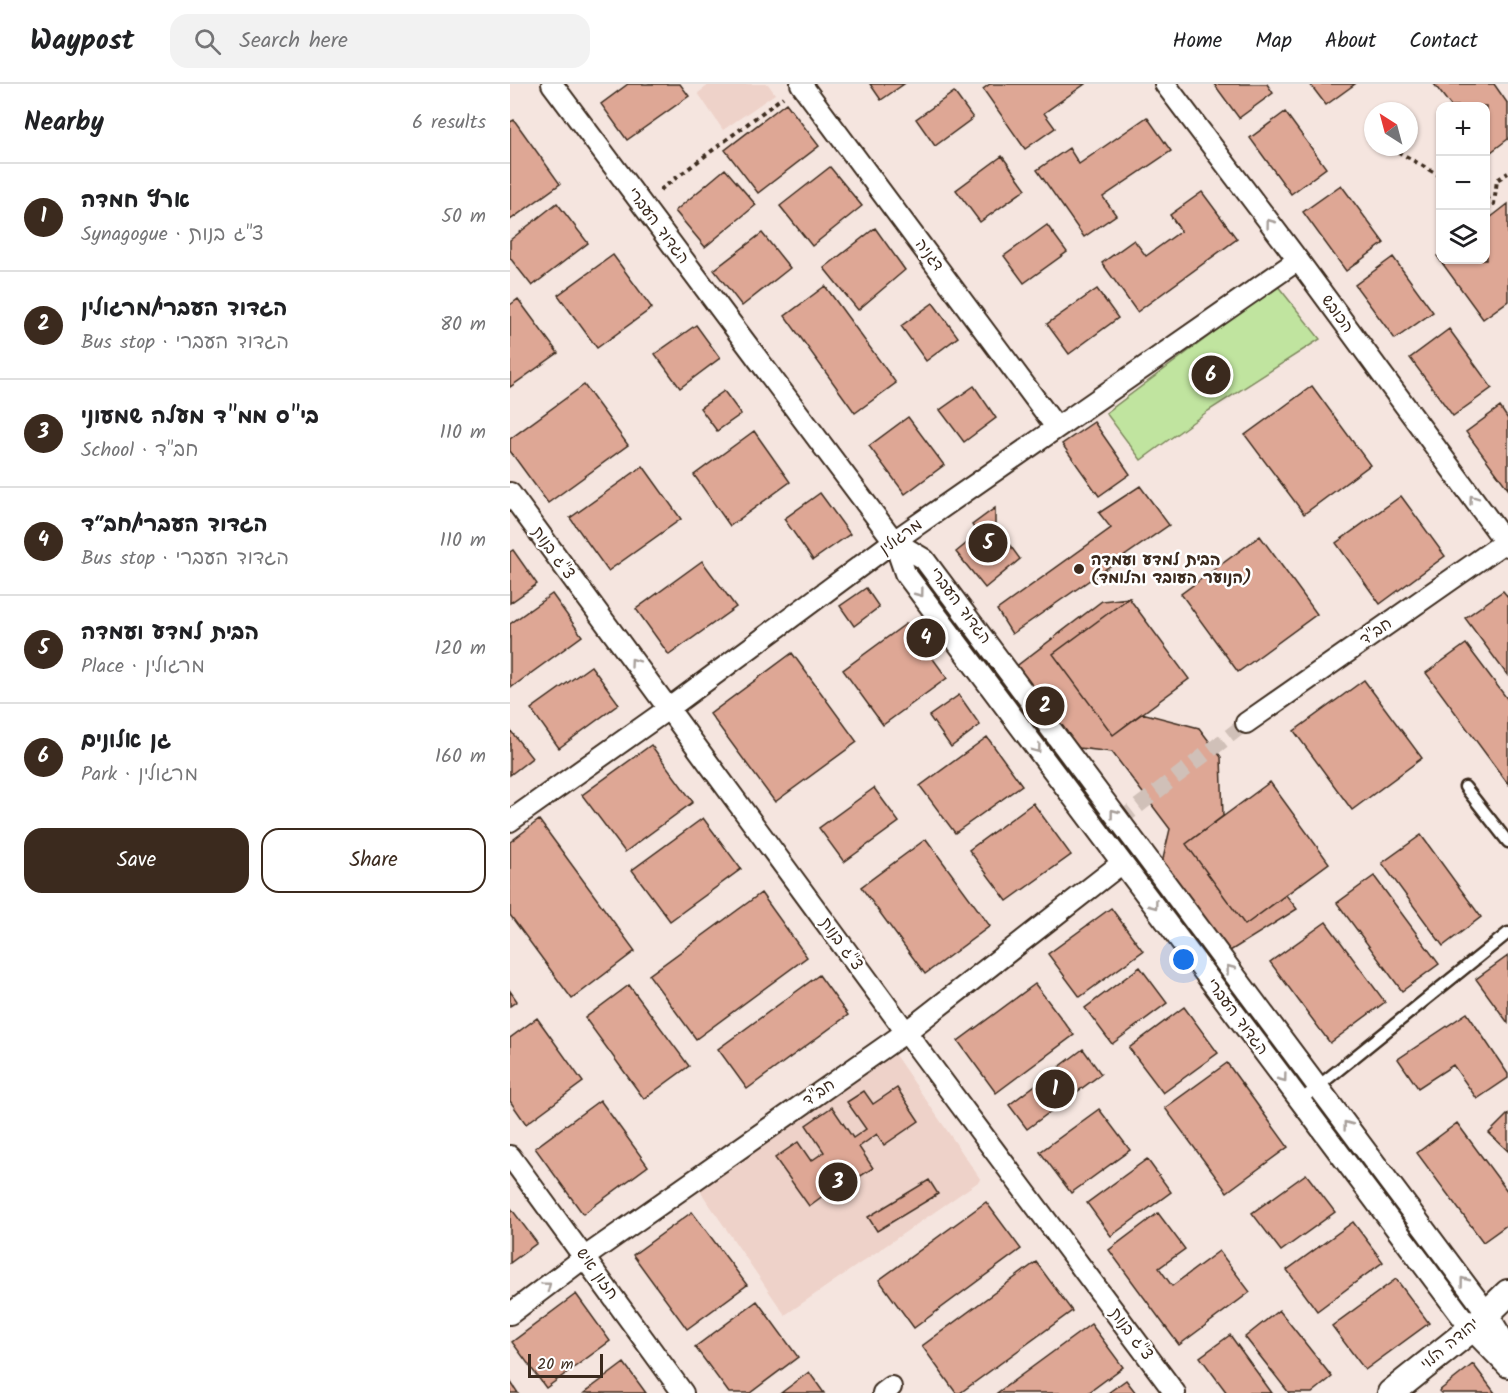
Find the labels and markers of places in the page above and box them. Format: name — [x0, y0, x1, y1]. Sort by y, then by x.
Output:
pin: 6 — [1192, 352, 1230, 398]
pin: 5 — [968, 520, 1008, 566]
place label: הבית למדע ועמדה (הנוער העובד והלומד) — [1091, 548, 1252, 591]
marker: הבית למדע ועמדה (הנוער העובד והלומד) — [1072, 562, 1086, 576]
pin: 4 — [906, 616, 946, 660]
pin: 2 — [1026, 684, 1064, 728]
pin: 1 — [1036, 1066, 1074, 1112]
pin: 3 — [818, 1160, 858, 1204]

